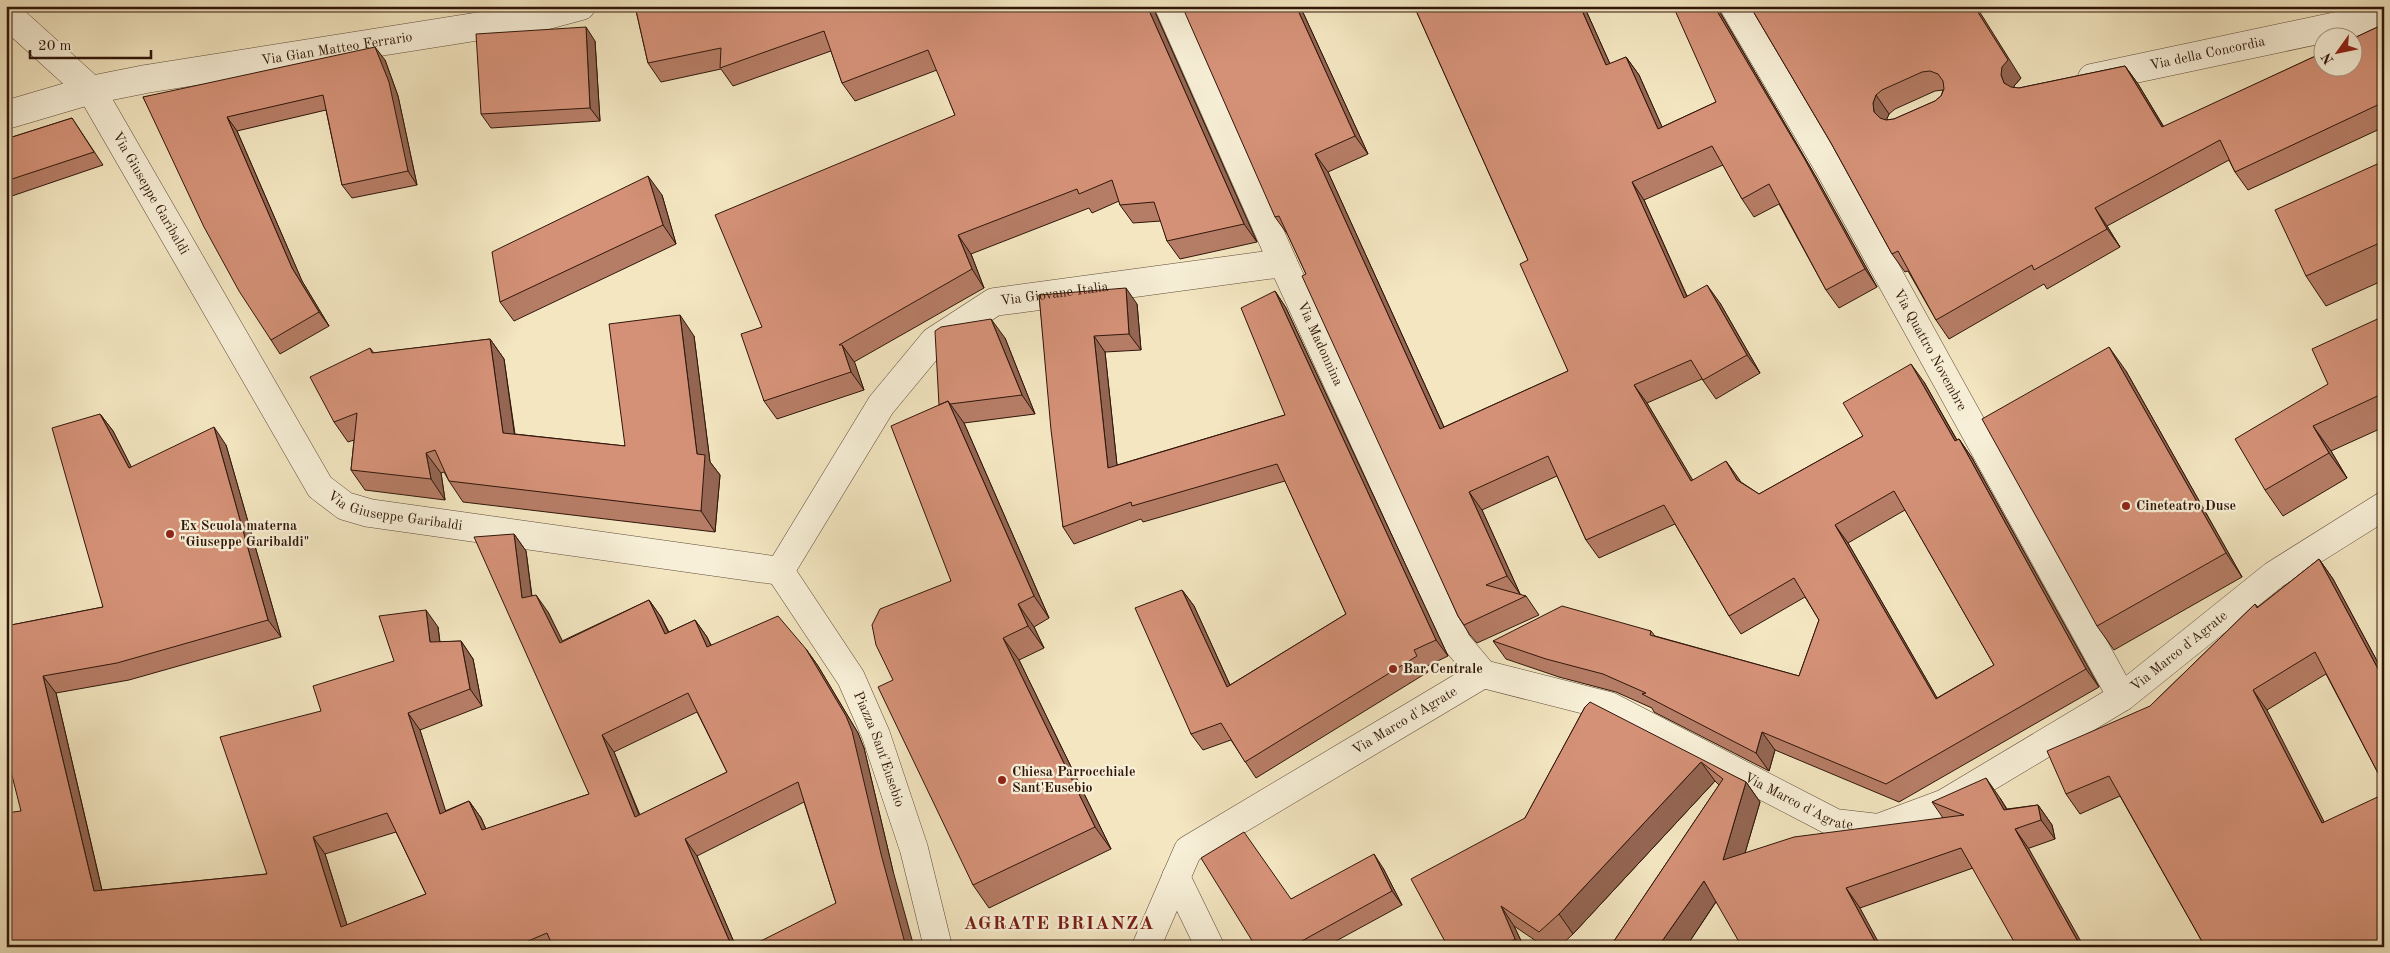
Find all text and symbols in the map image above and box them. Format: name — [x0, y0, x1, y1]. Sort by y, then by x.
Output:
scale bar — [30, 28, 151, 60]
north arrow — [2312, 28, 2362, 78]
street label: Via Gian Matteo Ferrario — [260, 30, 414, 68]
street label: Via della Concordia — [2148, 34, 2267, 73]
text: 20 m — [38, 39, 72, 54]
text: N — [2319, 50, 2337, 67]
street label: Via Giuseppe Garibaldi — [110, 130, 192, 257]
street label: Via Giovane Italia — [1000, 280, 1109, 308]
street label: Via Quattro Novembre — [1891, 287, 1969, 413]
street label: Via Madonnina — [1295, 299, 1345, 388]
street label: Via Giuseppe Garibaldi — [325, 488, 463, 533]
place label: Cineteatro Duse — [2136, 499, 2236, 513]
marker: Cineteatro Duse — [2120, 500, 2132, 512]
place label: Ex Scuola materna "Giuseppe Garibaldi" — [180, 519, 309, 549]
marker: Ex Scuola materna "Giuseppe Garibaldi" — [164, 528, 176, 540]
street label: Via Marco d'Agrate — [2128, 608, 2230, 694]
place label: Bar Centrale — [1403, 662, 1483, 676]
marker: Bar Centrale — [1387, 663, 1399, 675]
street label: Via Marco d'Agrate — [1350, 684, 1459, 757]
street label: Piazza Sant'Eusebio — [851, 689, 907, 809]
place label: Chiesa Parrocchiale Sant'Eusebio — [1012, 765, 1136, 795]
street label: Via Marco d'Agrate — [1742, 770, 1854, 832]
marker: Chiesa Parrocchiale Sant'Eusebio — [996, 774, 1008, 786]
district label: AGRATE BRIANZA — [963, 915, 1155, 934]

